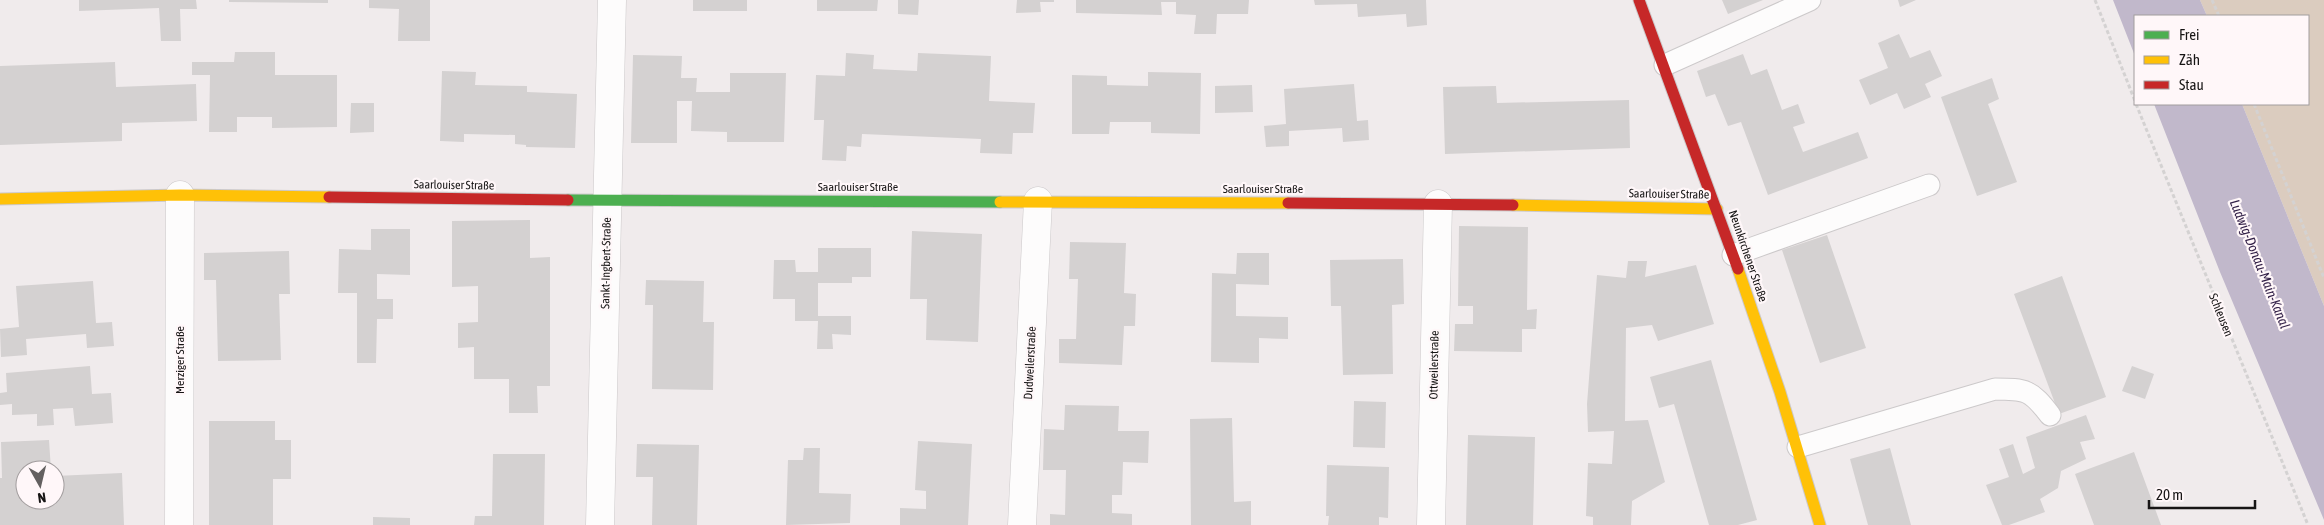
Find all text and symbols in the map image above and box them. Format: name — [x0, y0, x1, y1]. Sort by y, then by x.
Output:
legend — [2134, 15, 2309, 105]
text: Frei — [2179, 26, 2199, 43]
text: Zäh — [2179, 51, 2200, 68]
text: Stau — [2179, 76, 2204, 93]
street label: Saarlouiser Straße — [414, 177, 494, 193]
street label: Saarlouiser Straße — [818, 180, 898, 194]
street label: Saarlouiser Straße — [1223, 182, 1303, 196]
street label: Saarlouiser Straße — [1629, 186, 1709, 202]
water label: Ludwig-Donau-Main-Kanal — [2227, 197, 2293, 331]
street label: Neunkirchener Straße — [1726, 208, 1770, 304]
street label: Sankt-Ingbert-Straße — [598, 217, 614, 309]
street label: Schleusen — [2206, 291, 2236, 339]
street label: Merziger Straße — [173, 326, 187, 394]
street label: Dudweilerstraße — [1021, 326, 1039, 400]
street label: Ottweilerstraße — [1426, 330, 1442, 400]
north arrow — [15, 460, 65, 510]
scale bar — [2149, 478, 2255, 510]
text: 20 m — [2156, 486, 2183, 503]
text: N — [37, 489, 47, 506]

